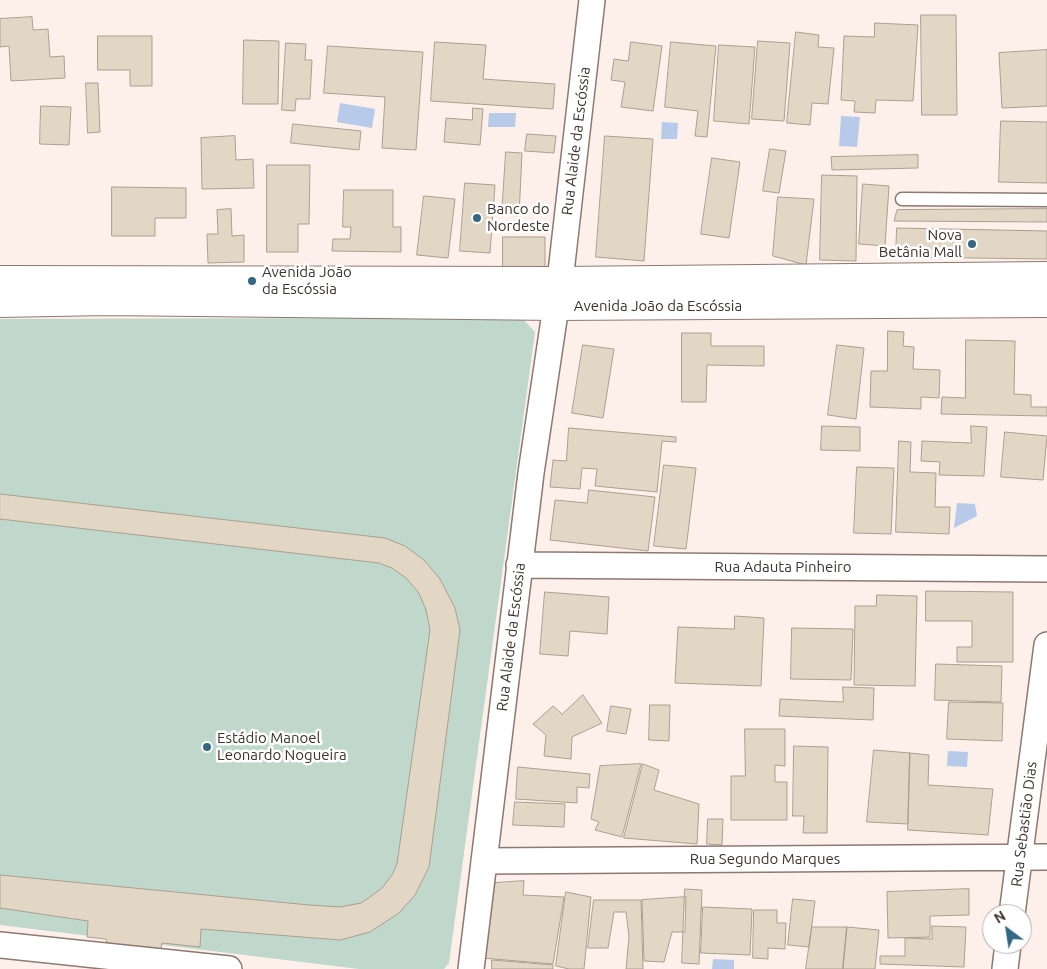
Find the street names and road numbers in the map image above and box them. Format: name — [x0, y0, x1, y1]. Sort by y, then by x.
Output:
street label: Rua Alaide da Escóssia — [558, 66, 594, 216]
street label: Avenida João da Escóssia — [574, 297, 742, 315]
street label: Rua Adauta Pinheiro — [715, 558, 851, 576]
street label: Rua Alaide da Escóssia — [493, 562, 529, 712]
street label: Rua Sebastião Dias — [1007, 760, 1041, 888]
street label: Rua Segundo Marques — [690, 850, 840, 868]

